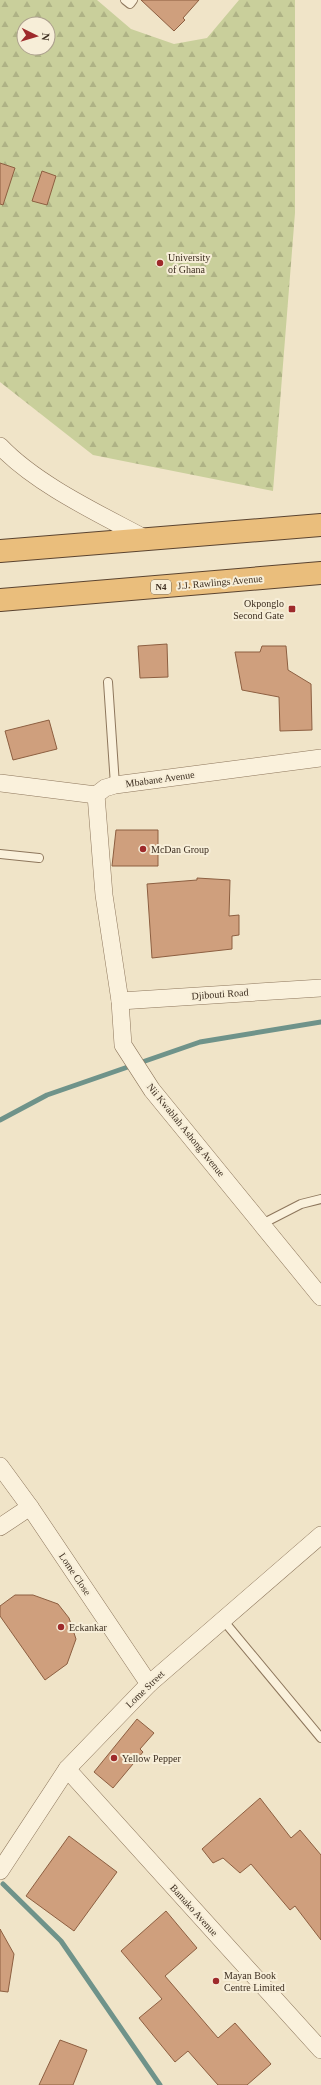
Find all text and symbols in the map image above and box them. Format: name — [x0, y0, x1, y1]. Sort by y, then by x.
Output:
north arrow — [16, 16, 56, 56]
text: N — [40, 32, 52, 41]
place label: University of Ghana — [168, 252, 210, 275]
marker: University of Ghana — [155, 258, 165, 268]
street label: J.J. Rawlings Avenue — [177, 573, 264, 591]
road number: N4 — [151, 580, 171, 594]
place label: Okponglo Second Gate — [233, 598, 285, 621]
marker: Okponglo Second Gate — [287, 604, 297, 614]
street label: Mbabane Avenue — [125, 769, 196, 789]
marker: McDan Group — [138, 844, 148, 854]
place label: McDan Group — [151, 844, 209, 855]
street label: Djibouti Road — [191, 987, 249, 1001]
street label: Nii Kwablah Ashong Avenue — [145, 1081, 227, 1179]
street label: Lome Close — [57, 1551, 93, 1598]
marker: Eckankar — [56, 1622, 66, 1632]
place label: Eckankar — [69, 1622, 107, 1633]
street label: Lome Street — [123, 1668, 167, 1710]
marker: Yellow Pepper — [109, 1753, 119, 1763]
place label: Yellow Pepper — [122, 1753, 181, 1764]
street label: Bamako Avenue — [168, 1882, 220, 1938]
place label: Mayan Book Centre Limited — [224, 1970, 285, 1993]
marker: Mayan Book Centre Limited — [211, 1976, 221, 1986]

